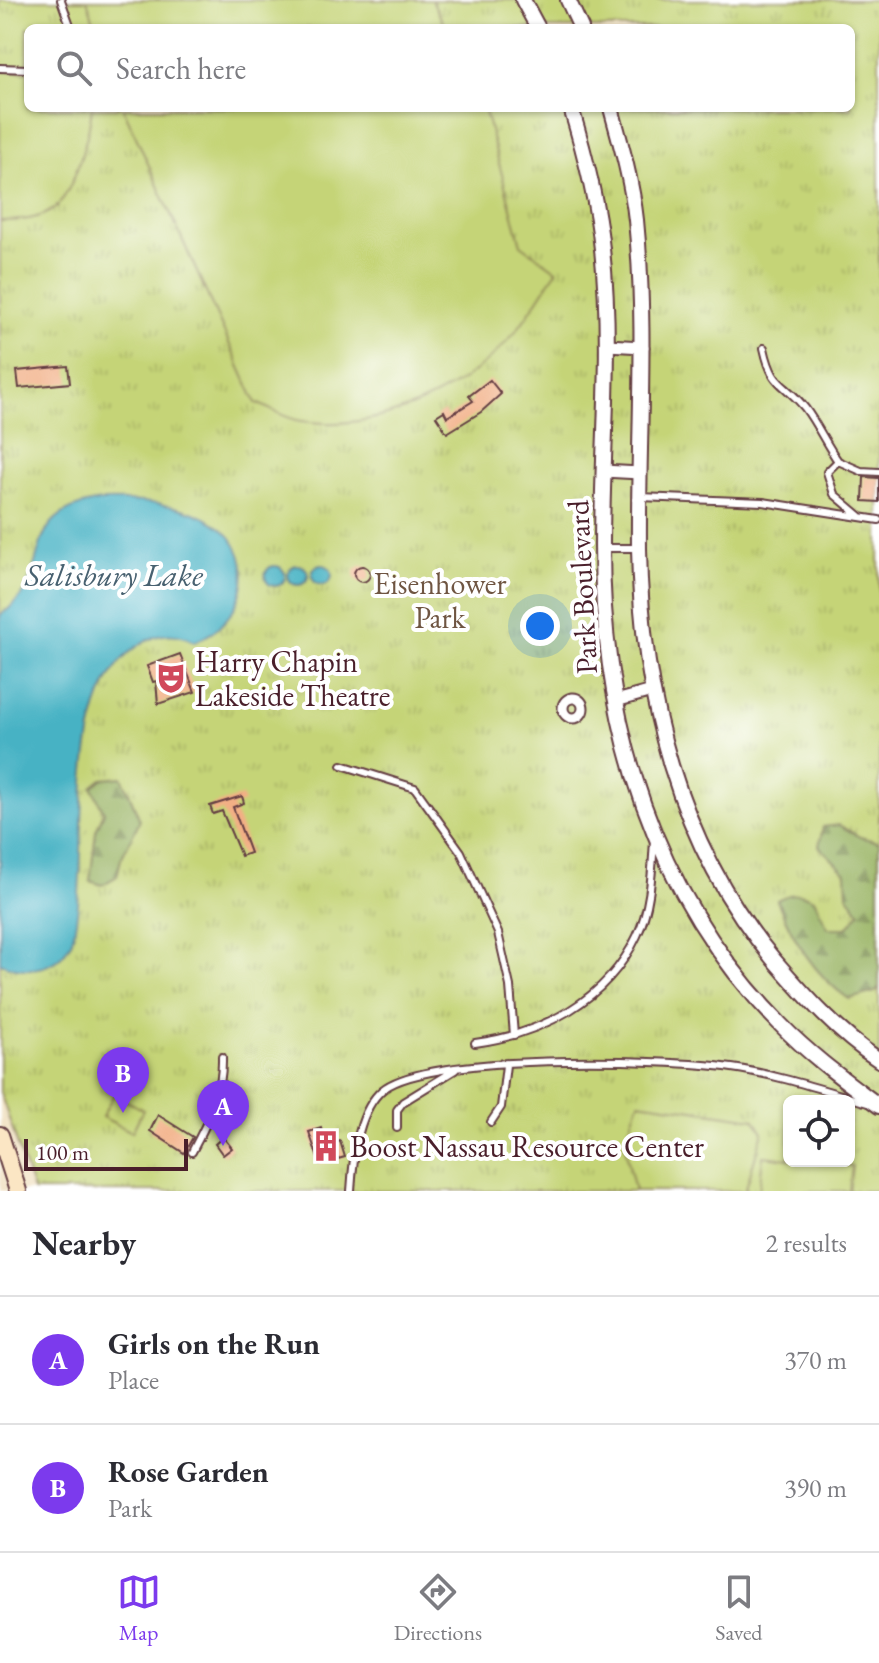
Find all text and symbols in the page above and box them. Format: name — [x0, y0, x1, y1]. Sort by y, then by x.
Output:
search box — [24, 24, 855, 112]
icon: search — [52, 46, 96, 90]
text: Search here — [116, 49, 246, 88]
street label: Park Boulevard — [558, 498, 606, 675]
water label: Salisbury Lake — [24, 554, 204, 596]
park label: Eisenhower Park — [374, 564, 506, 637]
your location — [520, 606, 560, 646]
place label: Harry Chapin Lakeside Theatre — [195, 642, 391, 715]
theatre icon: Harry Chapin Lakeside Theatre — [154, 661, 188, 695]
pin: B — [97, 1047, 149, 1113]
pin: A — [197, 1080, 249, 1146]
map controls — [783, 1095, 855, 1167]
button: locate — [783, 1095, 855, 1167]
place label: Boost Nassau Resource Center — [350, 1127, 704, 1166]
building icon: Boost Nassau Resource Center — [309, 1129, 343, 1163]
scale bar — [24, 1135, 188, 1171]
text: 100 m — [36, 1138, 89, 1167]
text: Nearby — [32, 1221, 136, 1265]
text: 2 results — [766, 1226, 847, 1260]
text: Girls on the Run — [108, 1324, 320, 1363]
text: A — [49, 1343, 67, 1377]
text: 370 m — [784, 1343, 847, 1377]
text: Place — [108, 1363, 159, 1397]
text: Rose Garden — [108, 1452, 269, 1491]
text: B — [50, 1471, 66, 1505]
text: 390 m — [784, 1471, 847, 1505]
text: Park — [108, 1491, 152, 1525]
tab: Map — [117, 1570, 161, 1647]
tab: Directions — [394, 1570, 482, 1647]
tab: Saved — [715, 1570, 762, 1647]

